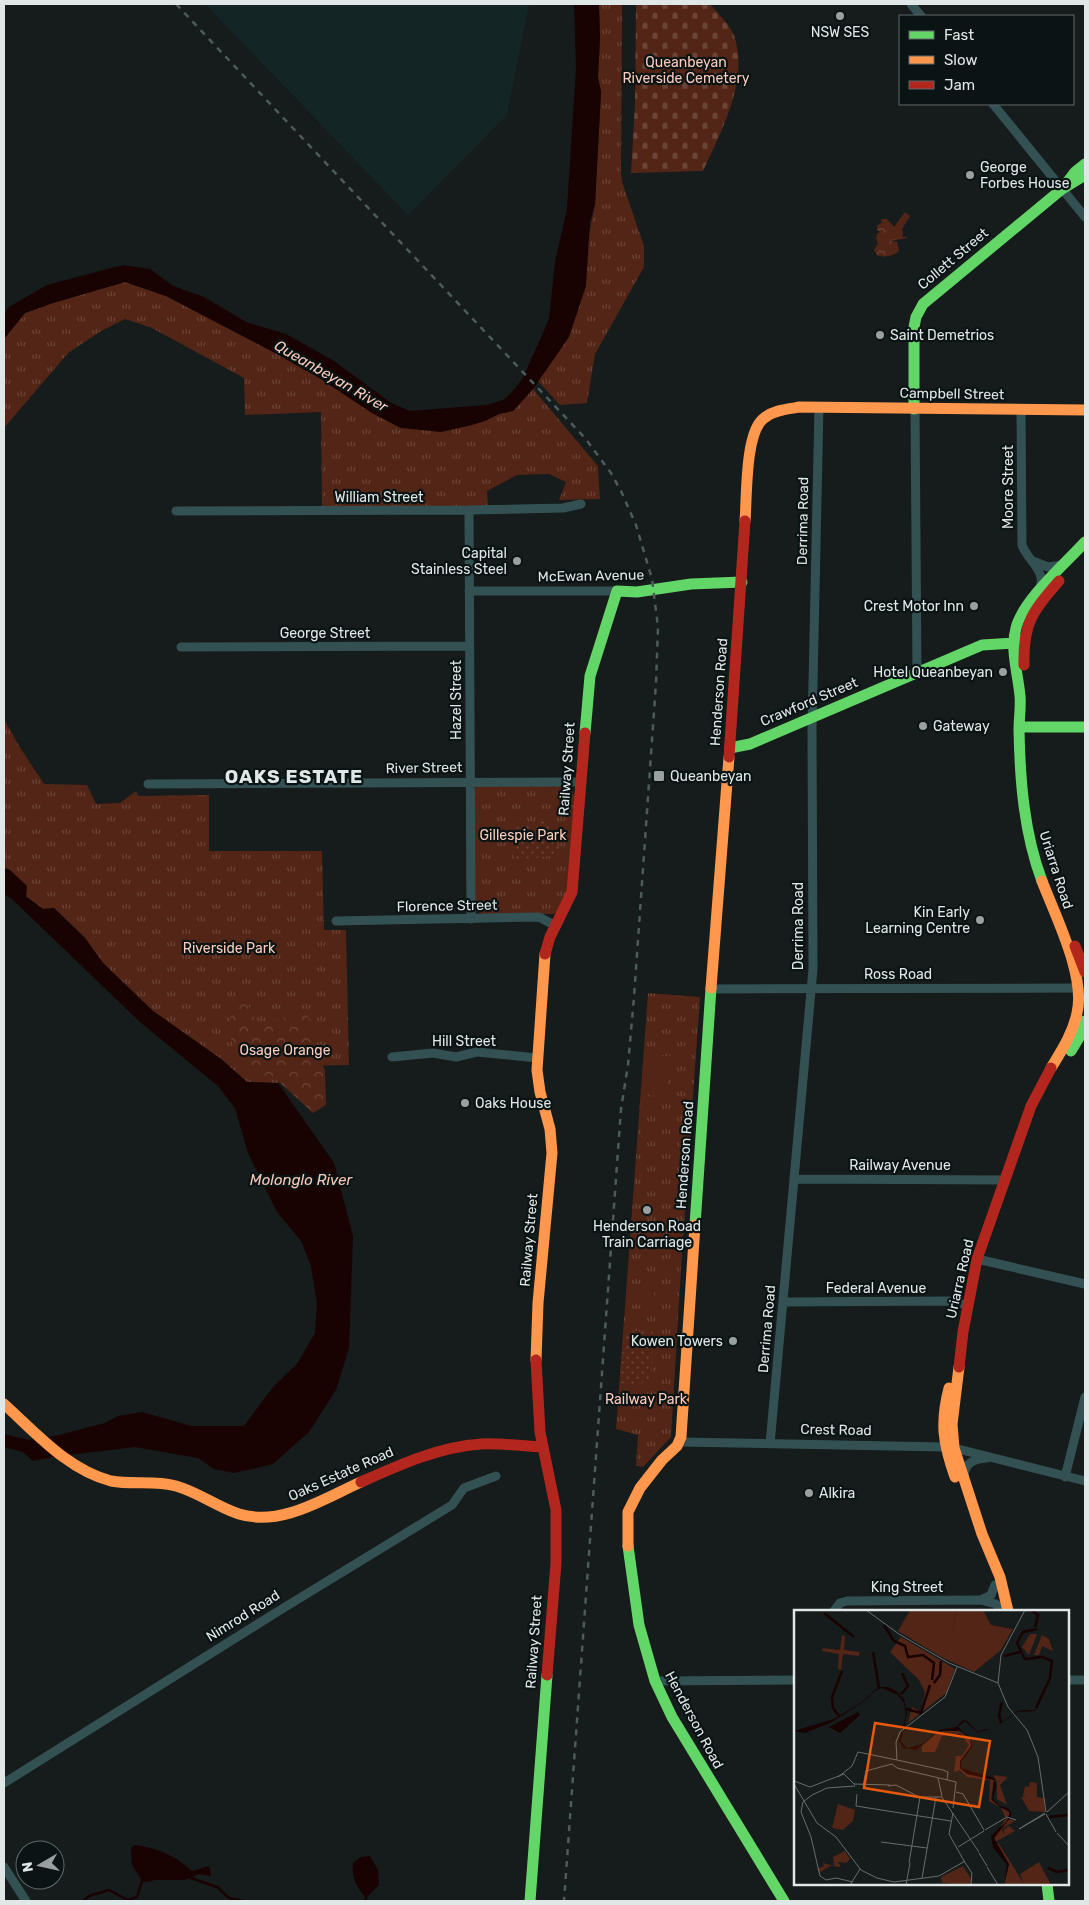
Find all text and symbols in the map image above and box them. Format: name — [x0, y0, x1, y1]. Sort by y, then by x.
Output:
marker: NSW SES — [834, 10, 846, 22]
legend — [899, 15, 1074, 105]
place label: NSW SES — [811, 24, 870, 41]
text: Fast — [944, 26, 974, 44]
text: Slow — [944, 51, 977, 69]
park label: Queanbeyan Riverside Cemetery — [622, 54, 750, 87]
text: Jam — [944, 76, 975, 94]
place label: George Forbes House — [980, 159, 1070, 192]
marker: George Forbes House — [964, 169, 976, 181]
street label: Collett Street — [914, 224, 992, 293]
place label: Saint Demetrios — [890, 327, 994, 344]
marker: Saint Demetrios — [874, 329, 886, 341]
water label: Queanbeyan River — [271, 336, 392, 416]
street label: Campbell Street — [899, 385, 1005, 403]
street label: Moore Street — [1000, 444, 1017, 529]
street label: Derrima Road — [794, 477, 812, 565]
street label: William Street — [335, 489, 424, 506]
place label: Capital Stainless Steel — [411, 545, 507, 578]
marker: Capital Stainless Steel — [511, 555, 523, 567]
street label: McEwan Avenue — [538, 567, 645, 585]
place label: Crest Motor Inn — [864, 598, 964, 615]
marker: Crest Motor Inn — [968, 600, 980, 612]
street label: George Street — [280, 625, 371, 642]
street label: Henderson Road — [707, 637, 731, 747]
street label: Hazel Street — [448, 660, 465, 740]
place label: Hotel Queanbeyan — [873, 664, 993, 681]
marker: Hotel Queanbeyan — [997, 666, 1009, 678]
street label: Crawford Street — [758, 674, 861, 730]
place label: Gateway — [933, 718, 990, 735]
marker: Gateway — [917, 720, 929, 732]
street label: Railway Street — [555, 721, 579, 816]
street label: River Street — [385, 759, 463, 777]
district label: OAKS ESTATE — [225, 765, 363, 788]
place label: Queanbeyan — [670, 768, 752, 785]
marker: Queanbeyan — [652, 769, 666, 783]
park label: Gillespie Park — [480, 827, 567, 844]
street label: Uriarra Road — [1035, 829, 1077, 911]
street label: Derrima Road — [790, 882, 807, 970]
street label: Florence Street — [397, 897, 498, 915]
place label: Kin Early Learning Centre — [865, 904, 970, 937]
marker: Kin Early Learning Centre — [974, 914, 986, 926]
park label: Riverside Park — [183, 940, 276, 957]
street label: Ross Road — [864, 966, 932, 983]
street label: Hill Street — [432, 1033, 497, 1050]
park label: Osage Orange — [239, 1042, 331, 1059]
place label: Oaks House — [475, 1095, 551, 1112]
marker: Oaks House — [459, 1097, 471, 1109]
street label: Henderson Road — [673, 1100, 697, 1210]
street label: Railway Avenue — [849, 1157, 951, 1174]
water label: Molonglo River — [250, 1171, 353, 1189]
street label: Railway Street — [516, 1192, 542, 1287]
marker: Henderson Road Train Carriage — [641, 1204, 653, 1216]
place label: Henderson Road Train Carriage — [593, 1218, 701, 1251]
street label: Uriarra Road — [943, 1238, 977, 1320]
street label: Federal Avenue — [826, 1280, 926, 1297]
street label: Derrima Road — [755, 1284, 779, 1374]
place label: Kowen Towers — [631, 1333, 723, 1350]
marker: Kowen Towers — [727, 1335, 739, 1347]
park label: Railway Park — [605, 1391, 688, 1408]
street label: Crest Road — [800, 1421, 872, 1439]
street label: Oaks Estate Road — [286, 1443, 396, 1505]
place label: Alkira — [819, 1485, 855, 1502]
marker: Alkira — [803, 1487, 815, 1499]
street label: King Street — [871, 1579, 944, 1596]
street label: Nimrod Road — [203, 1587, 283, 1645]
street label: Railway Street — [522, 1594, 546, 1689]
inset map — [794, 1610, 1069, 1885]
street label: Henderson Road — [661, 1668, 727, 1772]
north arrow — [15, 1840, 65, 1890]
text: N — [18, 1861, 37, 1873]

